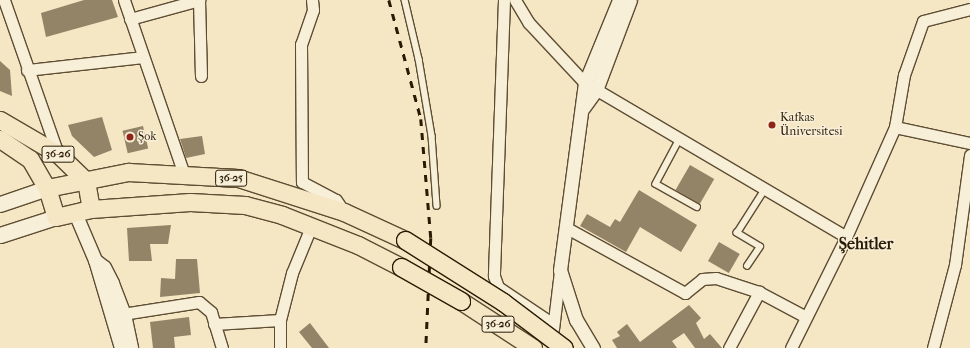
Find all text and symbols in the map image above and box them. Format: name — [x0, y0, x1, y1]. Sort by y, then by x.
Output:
place label: Kafkas Üniversitesi — [780, 111, 843, 139]
marker: Kafkas Üniversitesi — [767, 120, 777, 130]
place label: Şok — [138, 130, 156, 144]
marker: Şok — [125, 132, 135, 142]
road number: 36-26 — [41, 145, 75, 163]
road number: 36-25 — [215, 169, 247, 187]
district label: Şehitler — [839, 234, 893, 254]
road number: 36-26 — [481, 315, 515, 333]

